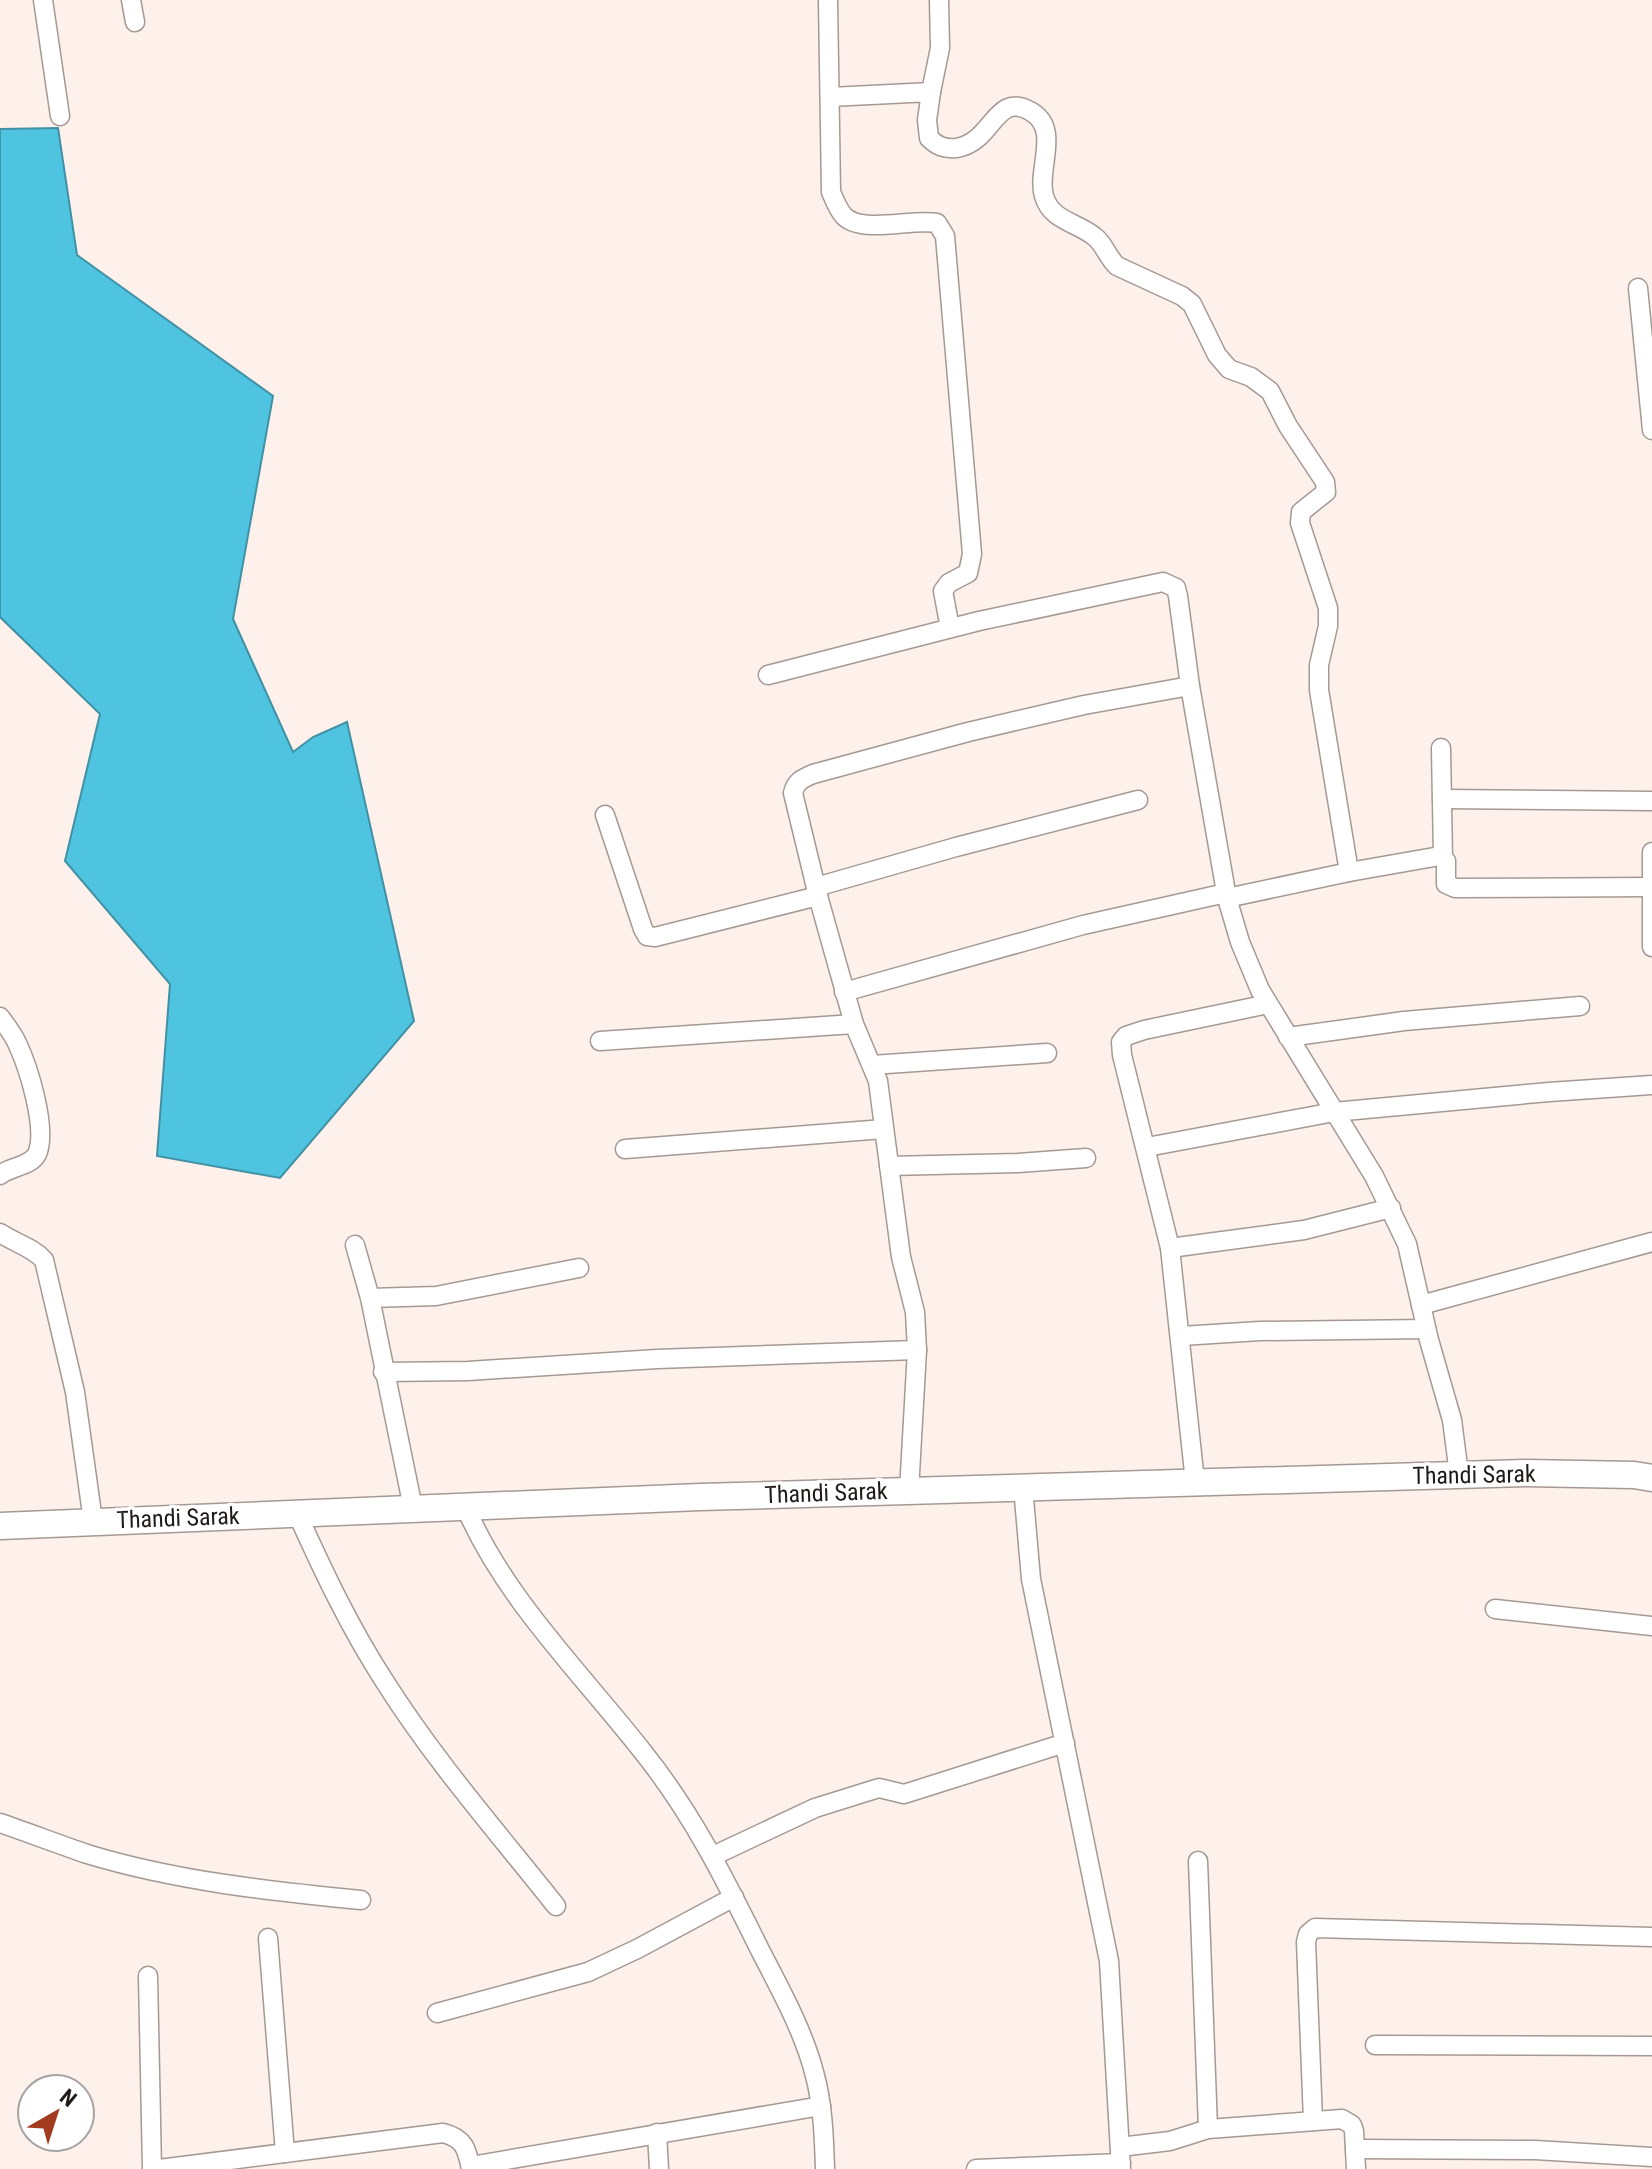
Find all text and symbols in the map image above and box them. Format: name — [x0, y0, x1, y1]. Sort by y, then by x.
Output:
street label: Thandi Sarak — [1412, 1460, 1536, 1490]
street label: Thandi Sarak — [764, 1477, 888, 1509]
street label: Thandi Sarak — [116, 1502, 240, 1534]
north arrow — [16, 2073, 96, 2153]
text: N — [55, 2084, 81, 2112]

